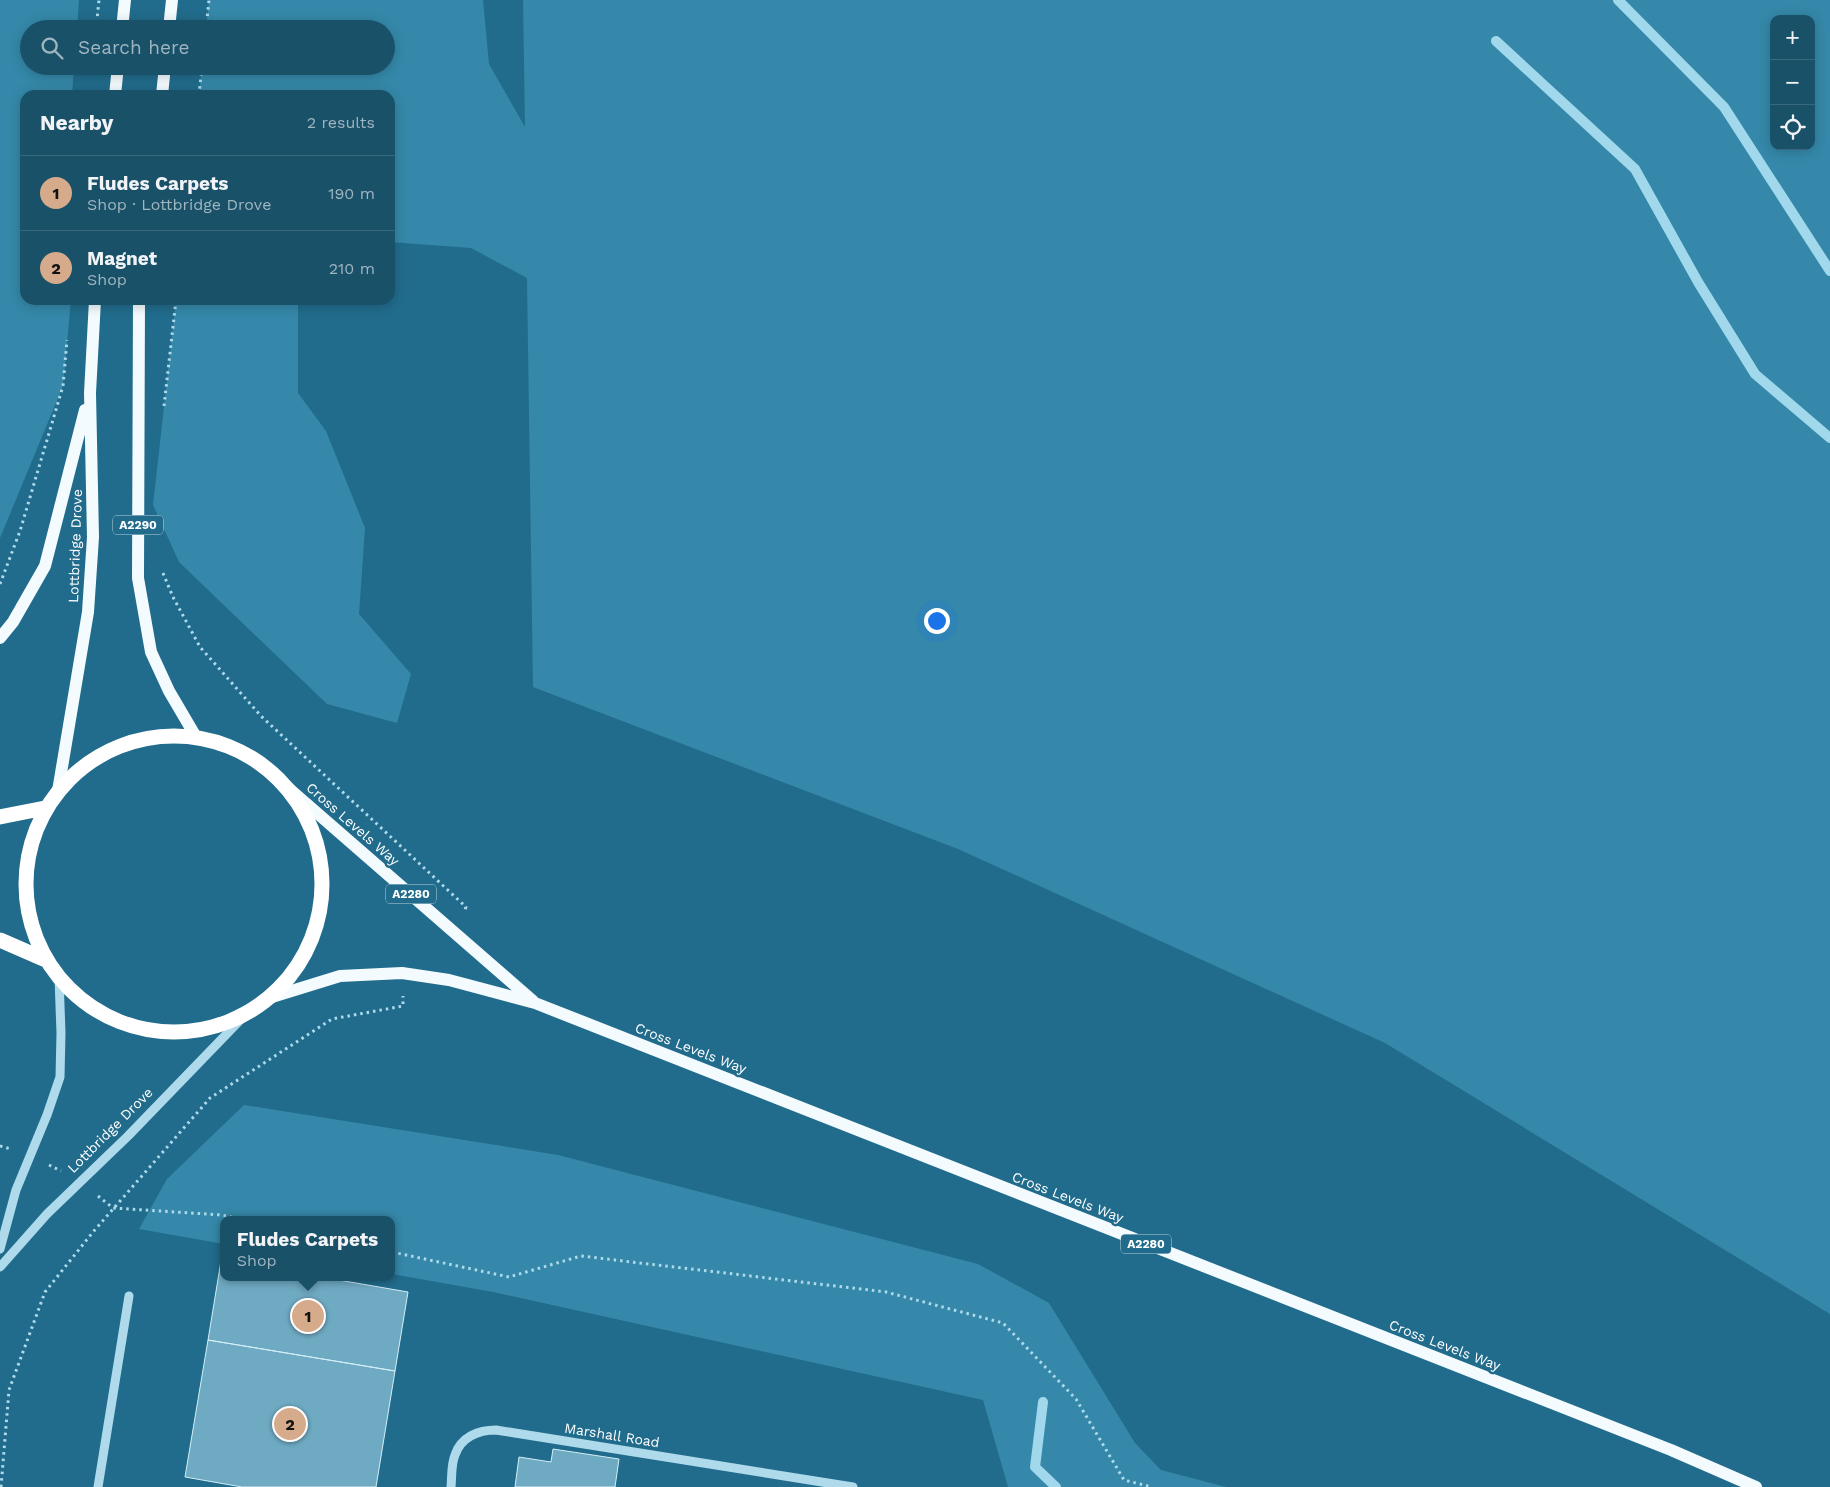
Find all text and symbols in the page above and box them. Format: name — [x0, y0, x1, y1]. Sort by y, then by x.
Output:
map controls — [1770, 15, 1815, 150]
button: + — [1770, 15, 1815, 60]
search box — [20, 20, 395, 75]
icon: search — [38, 34, 66, 62]
text: Search here — [78, 36, 189, 59]
button: − — [1770, 60, 1815, 105]
button: locate — [1770, 105, 1815, 150]
text: Nearby — [40, 110, 113, 135]
text: 2 results — [307, 113, 375, 132]
text: Fludes Carpets — [87, 172, 228, 195]
text: 1 — [53, 184, 59, 203]
text: 190 m — [328, 184, 375, 203]
text: Shop · Lottbridge Drove — [87, 195, 271, 214]
text: Magnet — [87, 247, 157, 270]
text: 2 — [51, 259, 61, 278]
text: 210 m — [329, 259, 375, 278]
text: Shop — [87, 270, 127, 289]
street label: Lottbridge Drove — [65, 489, 85, 603]
road number: A2290 — [113, 516, 163, 534]
your location — [924, 608, 950, 634]
street label: Cross Levels Way — [303, 779, 403, 869]
road number: A2280 — [386, 884, 436, 904]
street label: Cross Levels Way — [633, 1019, 750, 1077]
street label: Lottbridge Drove — [64, 1084, 156, 1176]
street label: Cross Levels Way — [1010, 1168, 1127, 1226]
popup — [220, 1216, 395, 1281]
text: Fludes Carpets — [237, 1228, 378, 1251]
road number: A2280 — [1121, 1234, 1171, 1254]
text: Shop — [237, 1251, 277, 1270]
pin: 1 — [292, 1297, 324, 1335]
street label: Cross Levels Way — [1387, 1316, 1504, 1374]
pin: 2 — [274, 1405, 306, 1443]
street label: Marshall Road — [563, 1420, 661, 1450]

